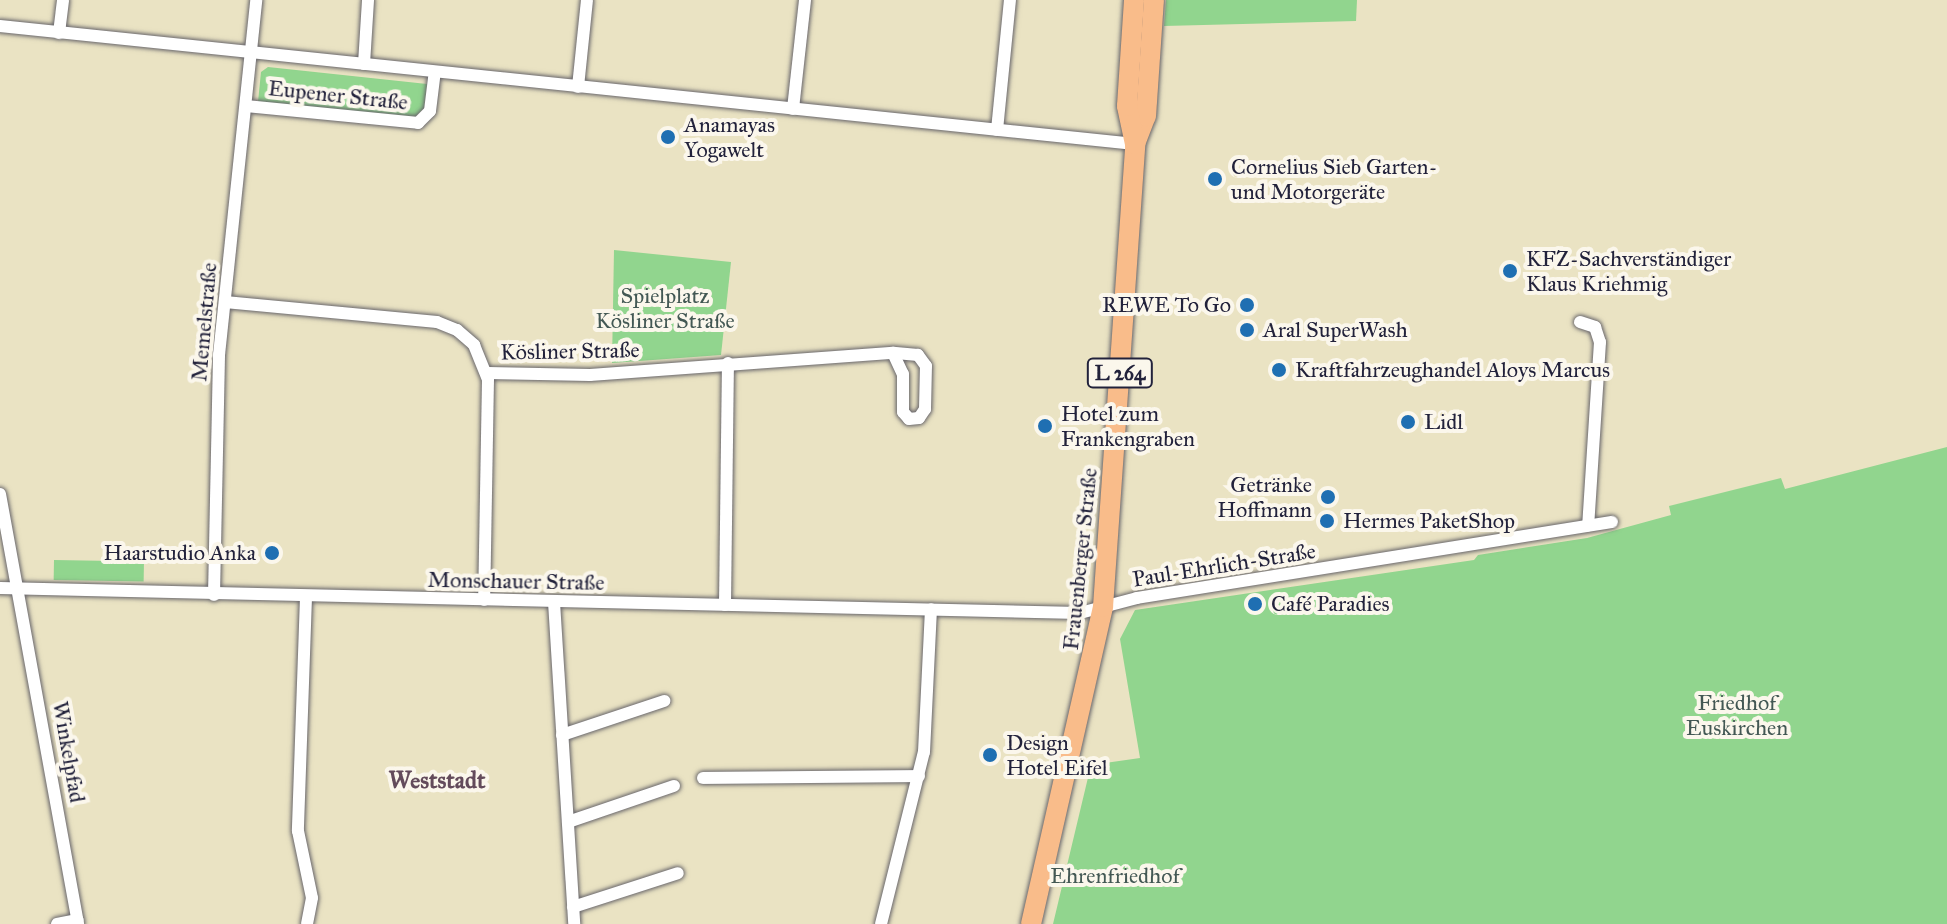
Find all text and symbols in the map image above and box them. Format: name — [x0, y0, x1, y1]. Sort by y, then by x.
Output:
street label: Eupener Straße — [267, 75, 409, 115]
place label: Anamayas Yogawelt — [684, 111, 775, 162]
marker: Anamayas Yogawelt — [659, 128, 677, 146]
place label: Cornelius Sieb Garten- und Motorgeräte — [1231, 153, 1438, 204]
marker: Cornelius Sieb Garten- und Motorgeräte — [1206, 170, 1224, 188]
place label: KFZ-Sachverständiger Klaus Kriehmig — [1526, 245, 1731, 296]
street label: Memelstraße — [186, 262, 222, 382]
marker: KFZ-Sachverständiger Klaus Kriehmig — [1501, 262, 1519, 280]
park label: Spielplatz Kösliner Straße — [595, 282, 735, 334]
place label: REWE To Go — [1102, 292, 1231, 318]
marker: REWE To Go — [1238, 296, 1256, 314]
place label: Aral SuperWash — [1263, 317, 1408, 343]
marker: Aral SuperWash — [1238, 321, 1256, 339]
street label: Kösliner Straße — [500, 337, 640, 365]
road number: L 264 — [1086, 357, 1154, 389]
place label: Kraftfahrzeughandel Aloys Marcus — [1295, 357, 1610, 383]
marker: Kraftfahrzeughandel Aloys Marcus — [1270, 361, 1288, 379]
place label: Hotel zum Frankengraben — [1061, 400, 1195, 452]
place label: Lidl — [1424, 409, 1463, 435]
marker: Lidl — [1399, 413, 1417, 431]
marker: Hotel zum Frankengraben — [1036, 417, 1054, 435]
street label: Frauenberger Straße — [1057, 467, 1103, 651]
place label: Getränke Hoffmann — [1217, 471, 1312, 522]
marker: Getränke Hoffmann — [1319, 488, 1337, 506]
place label: Hermes PaketShop — [1343, 508, 1515, 534]
marker: Hermes PaketShop — [1318, 512, 1336, 530]
street label: Paul-Ehrlich-Straße — [1130, 537, 1318, 593]
place label: Haarstudio Anka — [103, 540, 256, 566]
marker: Haarstudio Anka — [263, 544, 281, 562]
street label: Monschauer Straße — [427, 566, 605, 596]
place label: Café Paradies — [1271, 591, 1390, 617]
marker: Café Paradies — [1246, 595, 1264, 613]
park label: Friedhof Euskirchen — [1686, 689, 1788, 740]
street label: Winkelpfad — [47, 699, 91, 805]
place label: Design Hotel Eifel — [1006, 729, 1108, 780]
marker: Design Hotel Eifel — [981, 746, 999, 764]
district label: Weststadt — [389, 767, 485, 795]
park label: Ehrenfriedhof — [1050, 863, 1180, 889]

